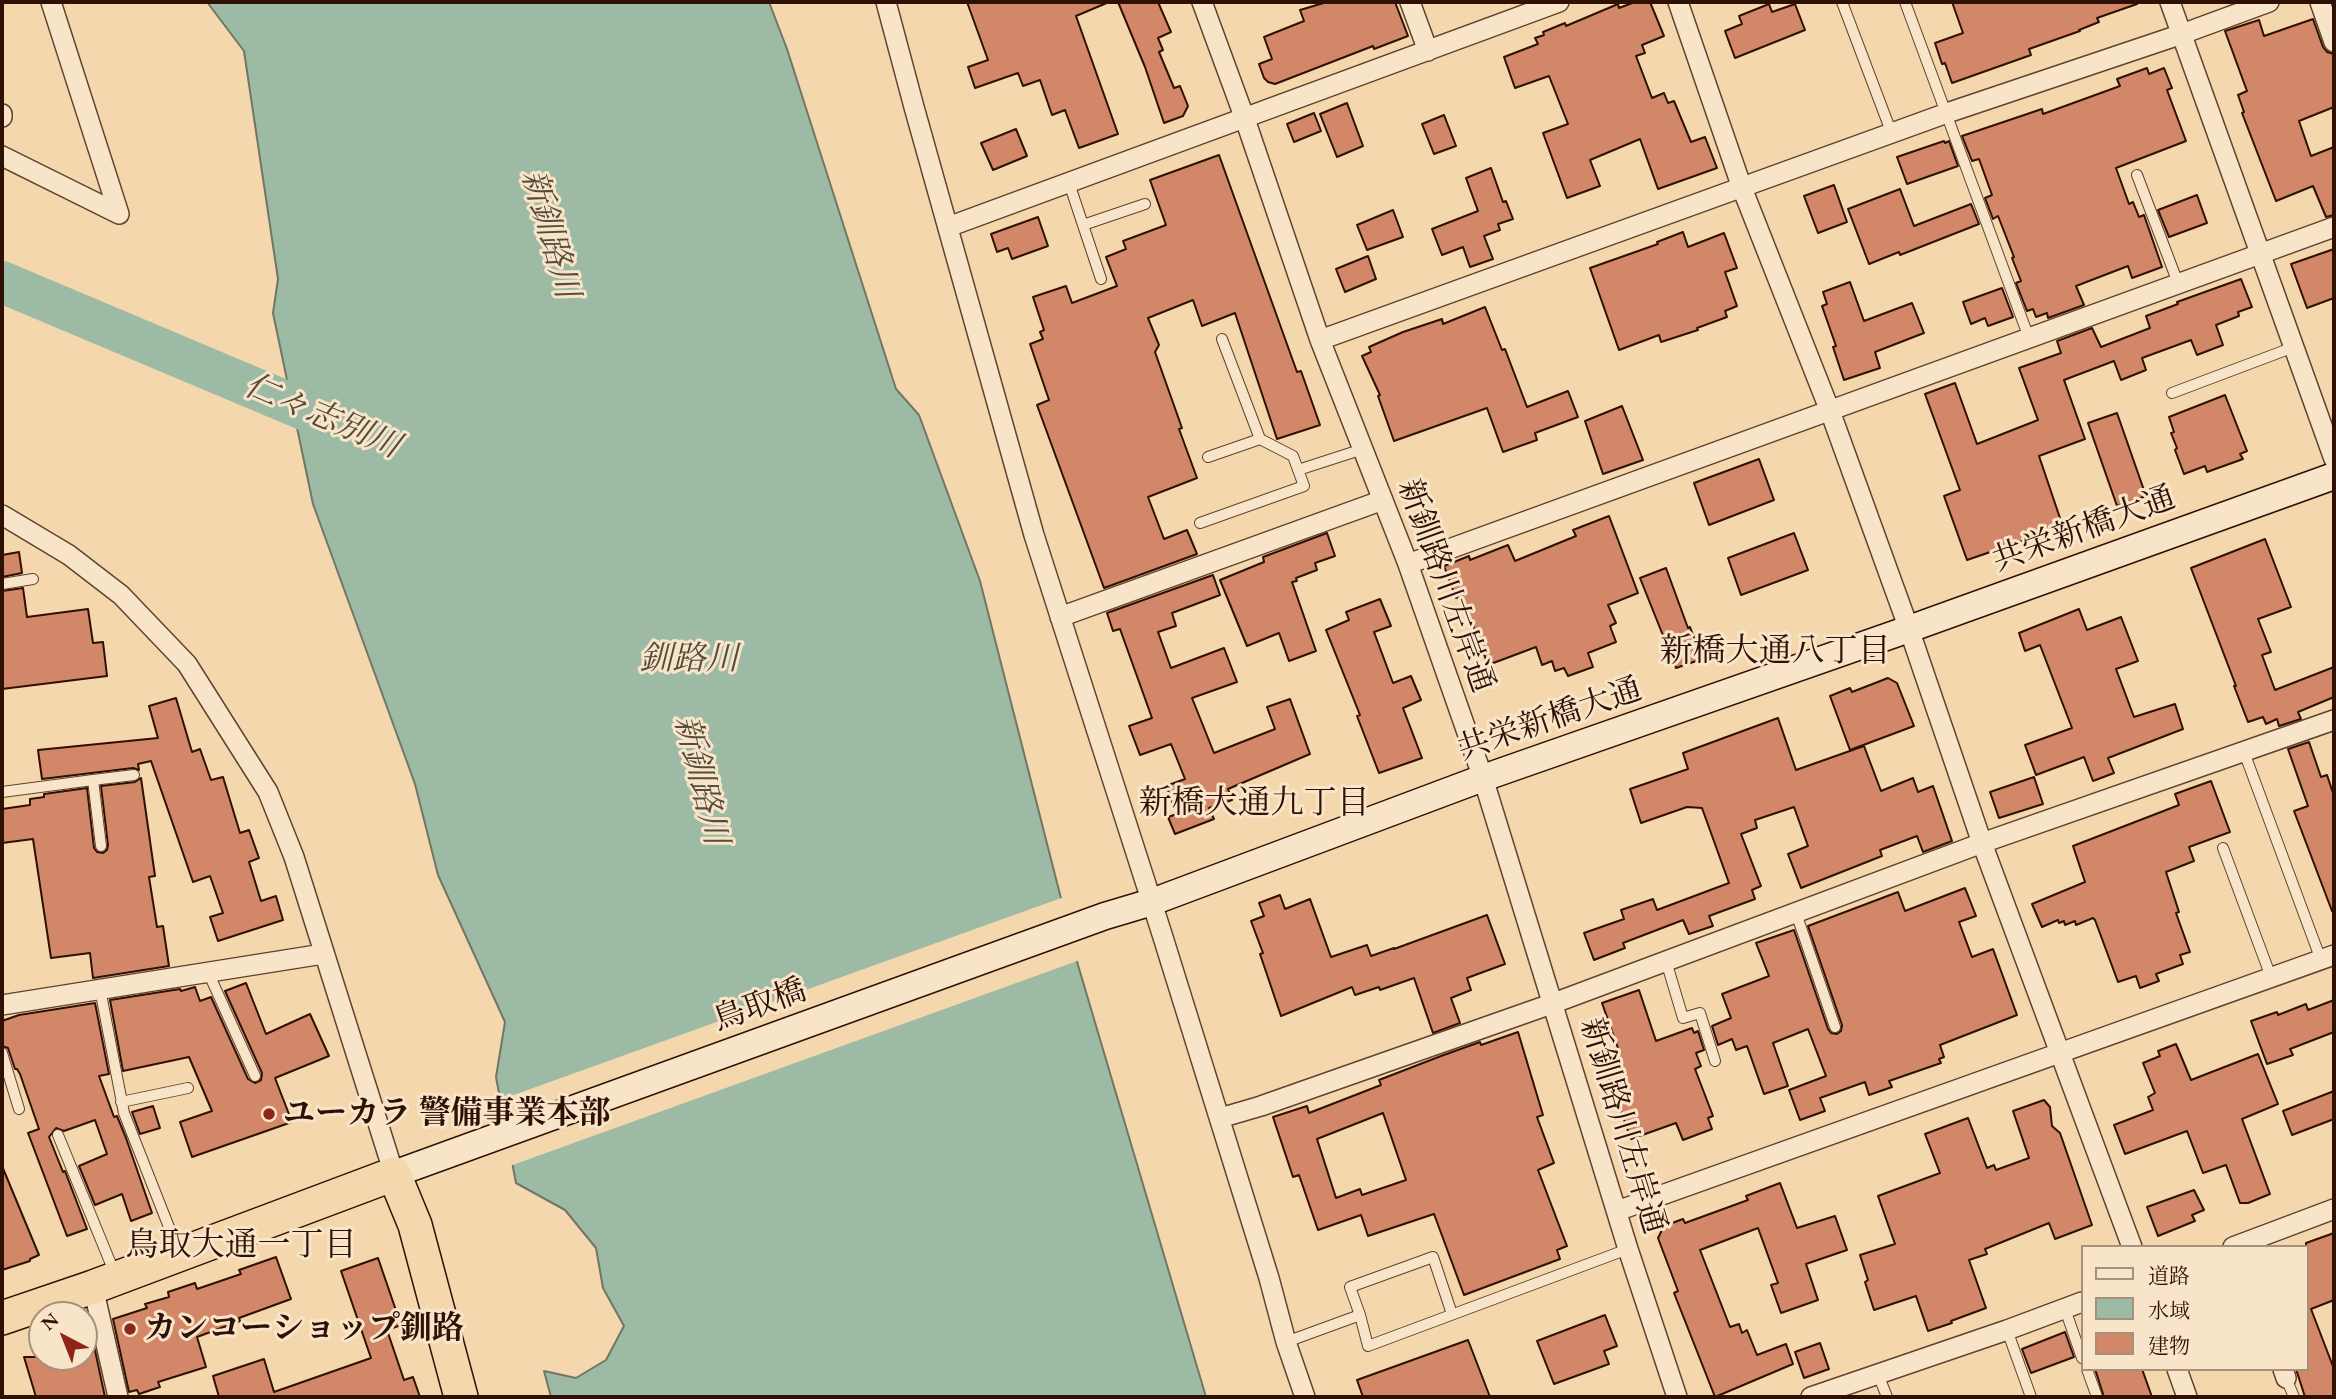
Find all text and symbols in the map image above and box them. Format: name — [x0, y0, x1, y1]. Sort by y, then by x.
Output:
water label: 新釧路川 — [512, 165, 586, 303]
water label: 仁々志別川 — [238, 367, 406, 467]
street label: 新釧路川左岸通 — [1389, 474, 1501, 698]
street label: 共栄新橋大通 — [1987, 479, 2181, 581]
district label: 新橋大通八丁目 — [1660, 632, 1890, 672]
water label: 釧路川 — [640, 640, 738, 680]
street label: 共栄新橋大通 — [1453, 671, 1647, 769]
water label: 新釧路川 — [665, 711, 735, 849]
district label: 新橋大通九丁目 — [1139, 784, 1369, 824]
street label: 鳥取橋 — [708, 972, 812, 1040]
street label: 新釧路川左岸通 — [1571, 1013, 1673, 1239]
place label: ユーカラ 警備事業本部 — [283, 1095, 611, 1133]
marker: ユーカラ 警備事業本部 — [261, 1106, 277, 1122]
district label: 鳥取大通一丁目 — [126, 1226, 356, 1266]
legend — [2080, 1245, 2308, 1371]
text: 道路 — [2148, 1262, 2190, 1289]
text: 水域 — [2148, 1297, 2190, 1324]
north arrow — [28, 1301, 98, 1371]
text: N — [36, 1307, 64, 1336]
place label: カンコーショップ釧路 — [144, 1310, 464, 1348]
marker: カンコーショップ釧路 — [122, 1321, 138, 1337]
text: 建物 — [2148, 1332, 2190, 1359]

